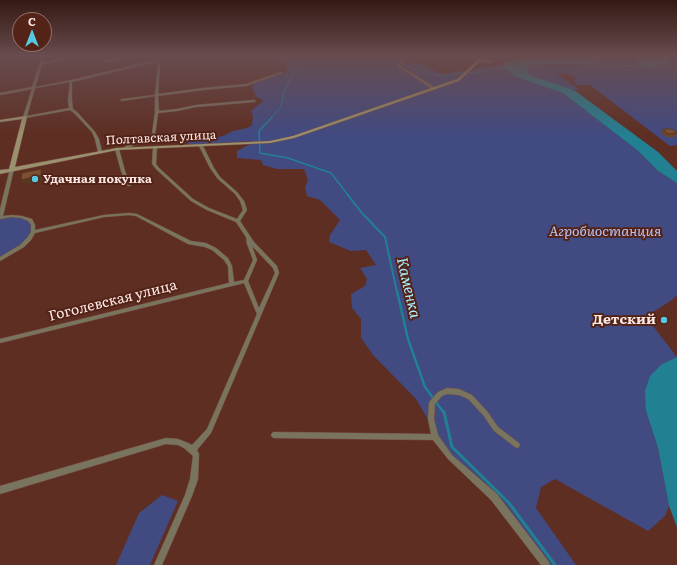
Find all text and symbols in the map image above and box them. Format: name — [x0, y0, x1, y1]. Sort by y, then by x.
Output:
north arrow — [12, 12, 52, 52]
text: С — [28, 13, 36, 29]
street label: Полтавская улица — [105, 128, 217, 148]
place label: Удачная покупка — [43, 172, 152, 186]
marker: Удачная покупка — [30, 174, 40, 184]
park label: Агробиостанция — [549, 224, 661, 240]
water label: Каменка — [392, 256, 424, 320]
street label: Гоголевская улица — [47, 277, 179, 325]
place label: Детский — [592, 312, 656, 328]
marker: Детский — [659, 315, 669, 325]

